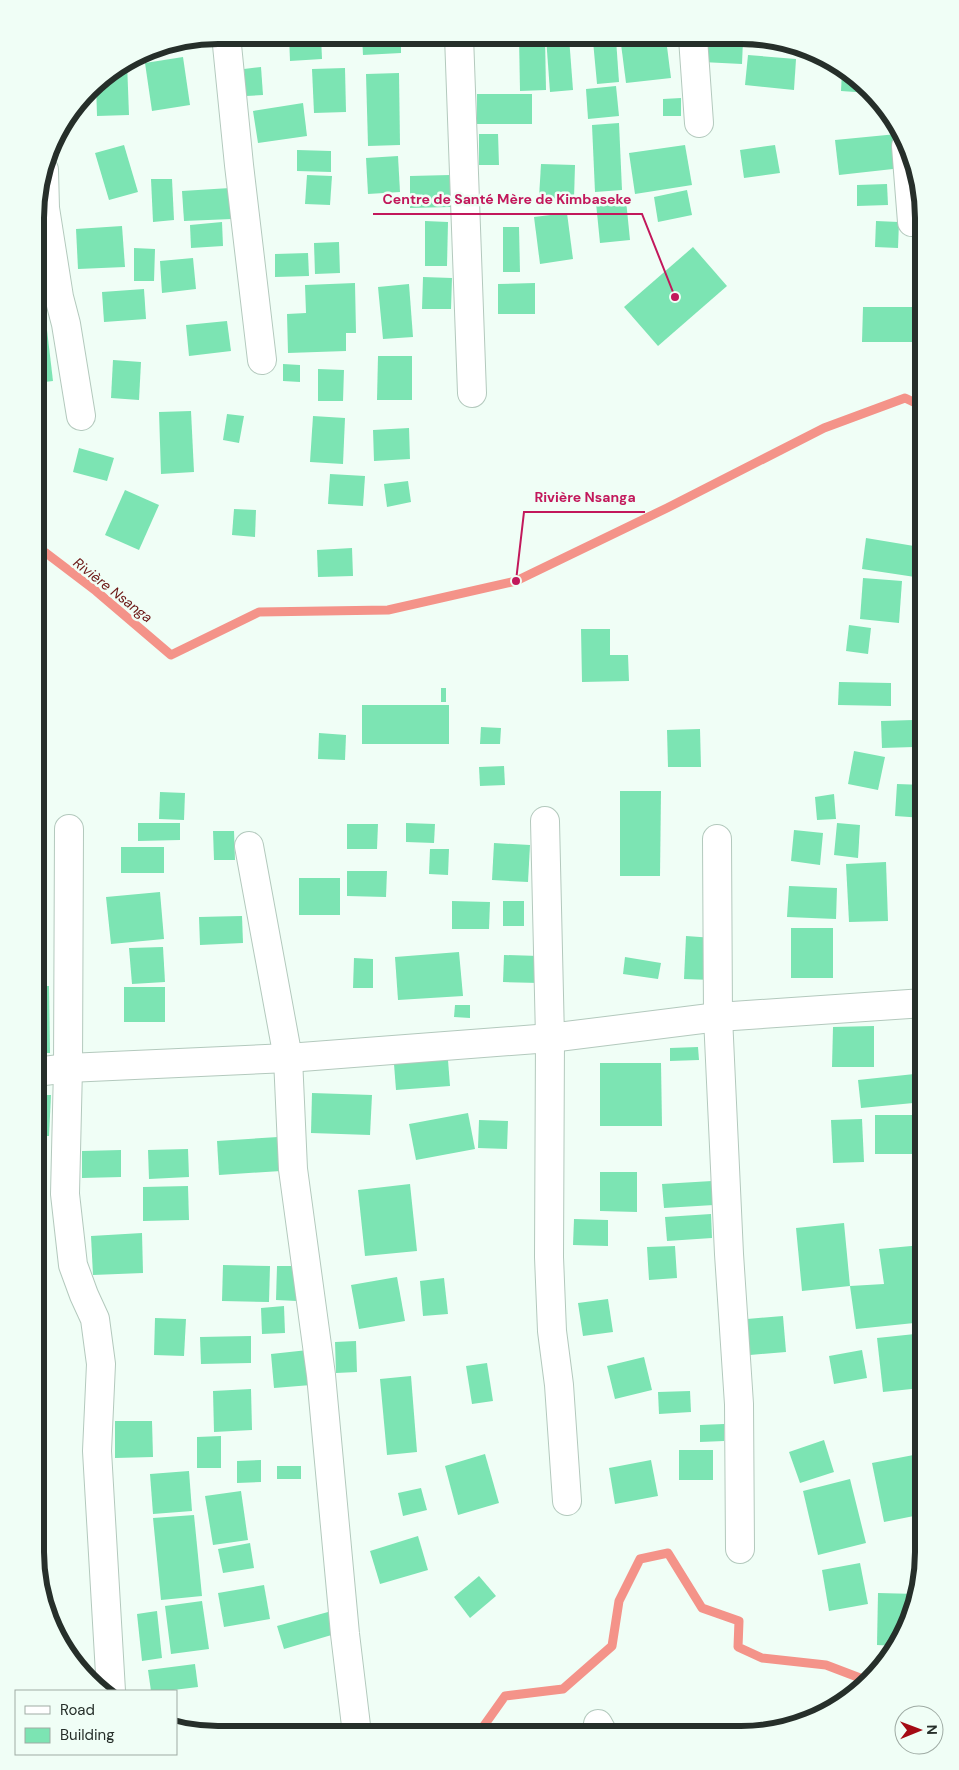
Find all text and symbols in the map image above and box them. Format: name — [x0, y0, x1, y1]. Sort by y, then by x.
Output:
callout: Centre de Santé Mère de Kimbaseke — [373, 185, 642, 214]
text: Centre de Santé Mère de Kimbaseke — [383, 190, 631, 208]
callout: Rivière Nsanga — [524, 483, 645, 512]
text: Rivière Nsanga — [534, 488, 636, 506]
water label: Rivière Nsanga — [70, 553, 156, 627]
legend — [15, 1690, 178, 1755]
text: Road — [60, 1700, 95, 1720]
north arrow — [894, 1705, 944, 1755]
text: Building — [60, 1725, 115, 1745]
text: N — [923, 1725, 941, 1735]

